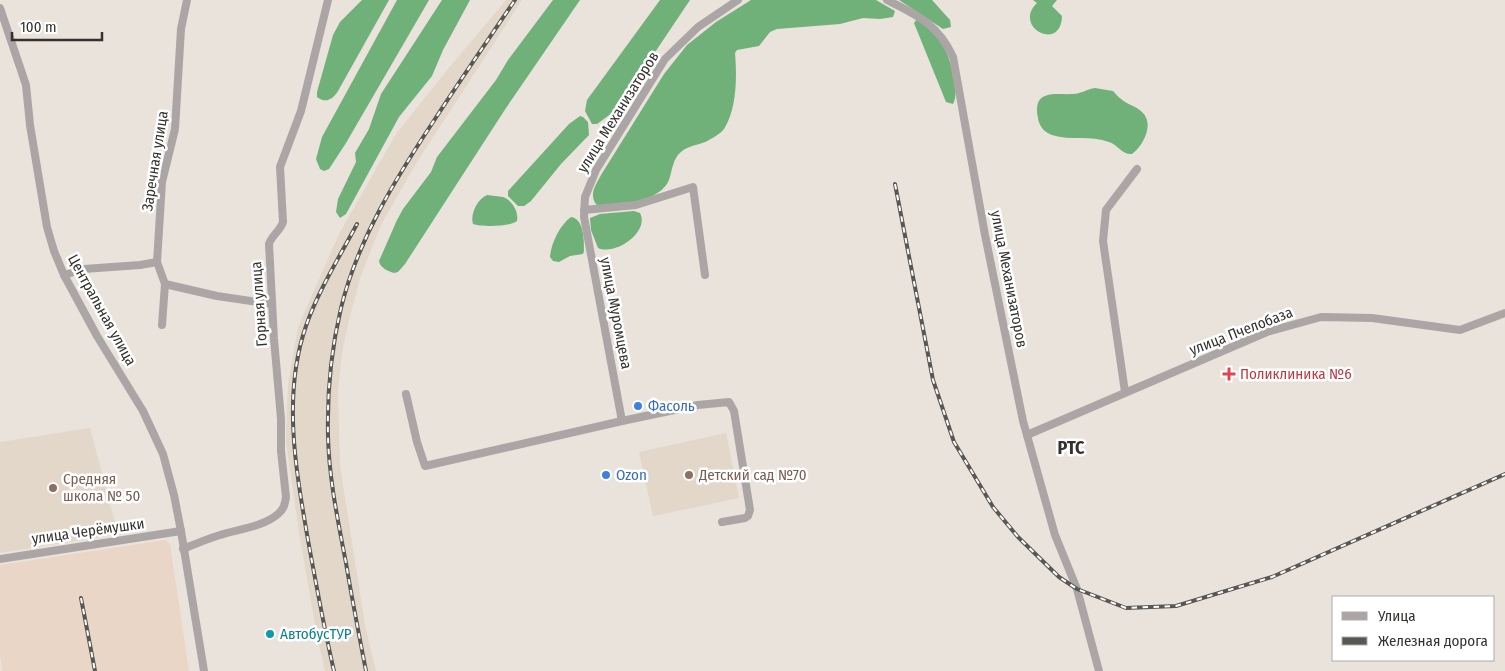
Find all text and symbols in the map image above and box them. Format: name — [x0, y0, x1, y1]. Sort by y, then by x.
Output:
scale bar — [12, 10, 102, 42]
text: 100 m — [20, 18, 57, 36]
street label: улица Механизаторов — [573, 48, 663, 176]
street label: Заречная улица — [138, 110, 172, 212]
street label: улица Механизаторов — [987, 209, 1031, 349]
street label: Центральная улица — [64, 251, 140, 369]
street label: улица Муромцева — [596, 256, 636, 370]
street label: Горная улица — [247, 261, 271, 347]
street label: улица Пчелобаза — [1187, 303, 1295, 359]
place label: Поликлиника №6 — [1240, 365, 1352, 383]
marker: Поликлиника №6 — [1222, 367, 1236, 381]
place label: Фасоль — [648, 397, 695, 415]
marker: Фасоль — [632, 400, 644, 412]
district label: РТС — [1057, 437, 1085, 459]
place label: Ozon — [616, 466, 647, 484]
place label: Детский сад №70 — [698, 466, 807, 484]
marker: Ozon — [600, 469, 612, 481]
marker: Детский сад №70 — [683, 469, 695, 481]
place label: Средняя школа № 50 — [63, 470, 140, 505]
marker: Средняя школа № 50 — [47, 482, 59, 494]
street label: улица Черёмушки — [30, 514, 146, 548]
legend — [1332, 596, 1495, 661]
text: Улица — [1377, 607, 1416, 625]
place label: АвтобусТУР — [280, 625, 352, 643]
marker: АвтобусТУР — [264, 628, 276, 640]
text: Железная дорога — [1378, 632, 1488, 650]

